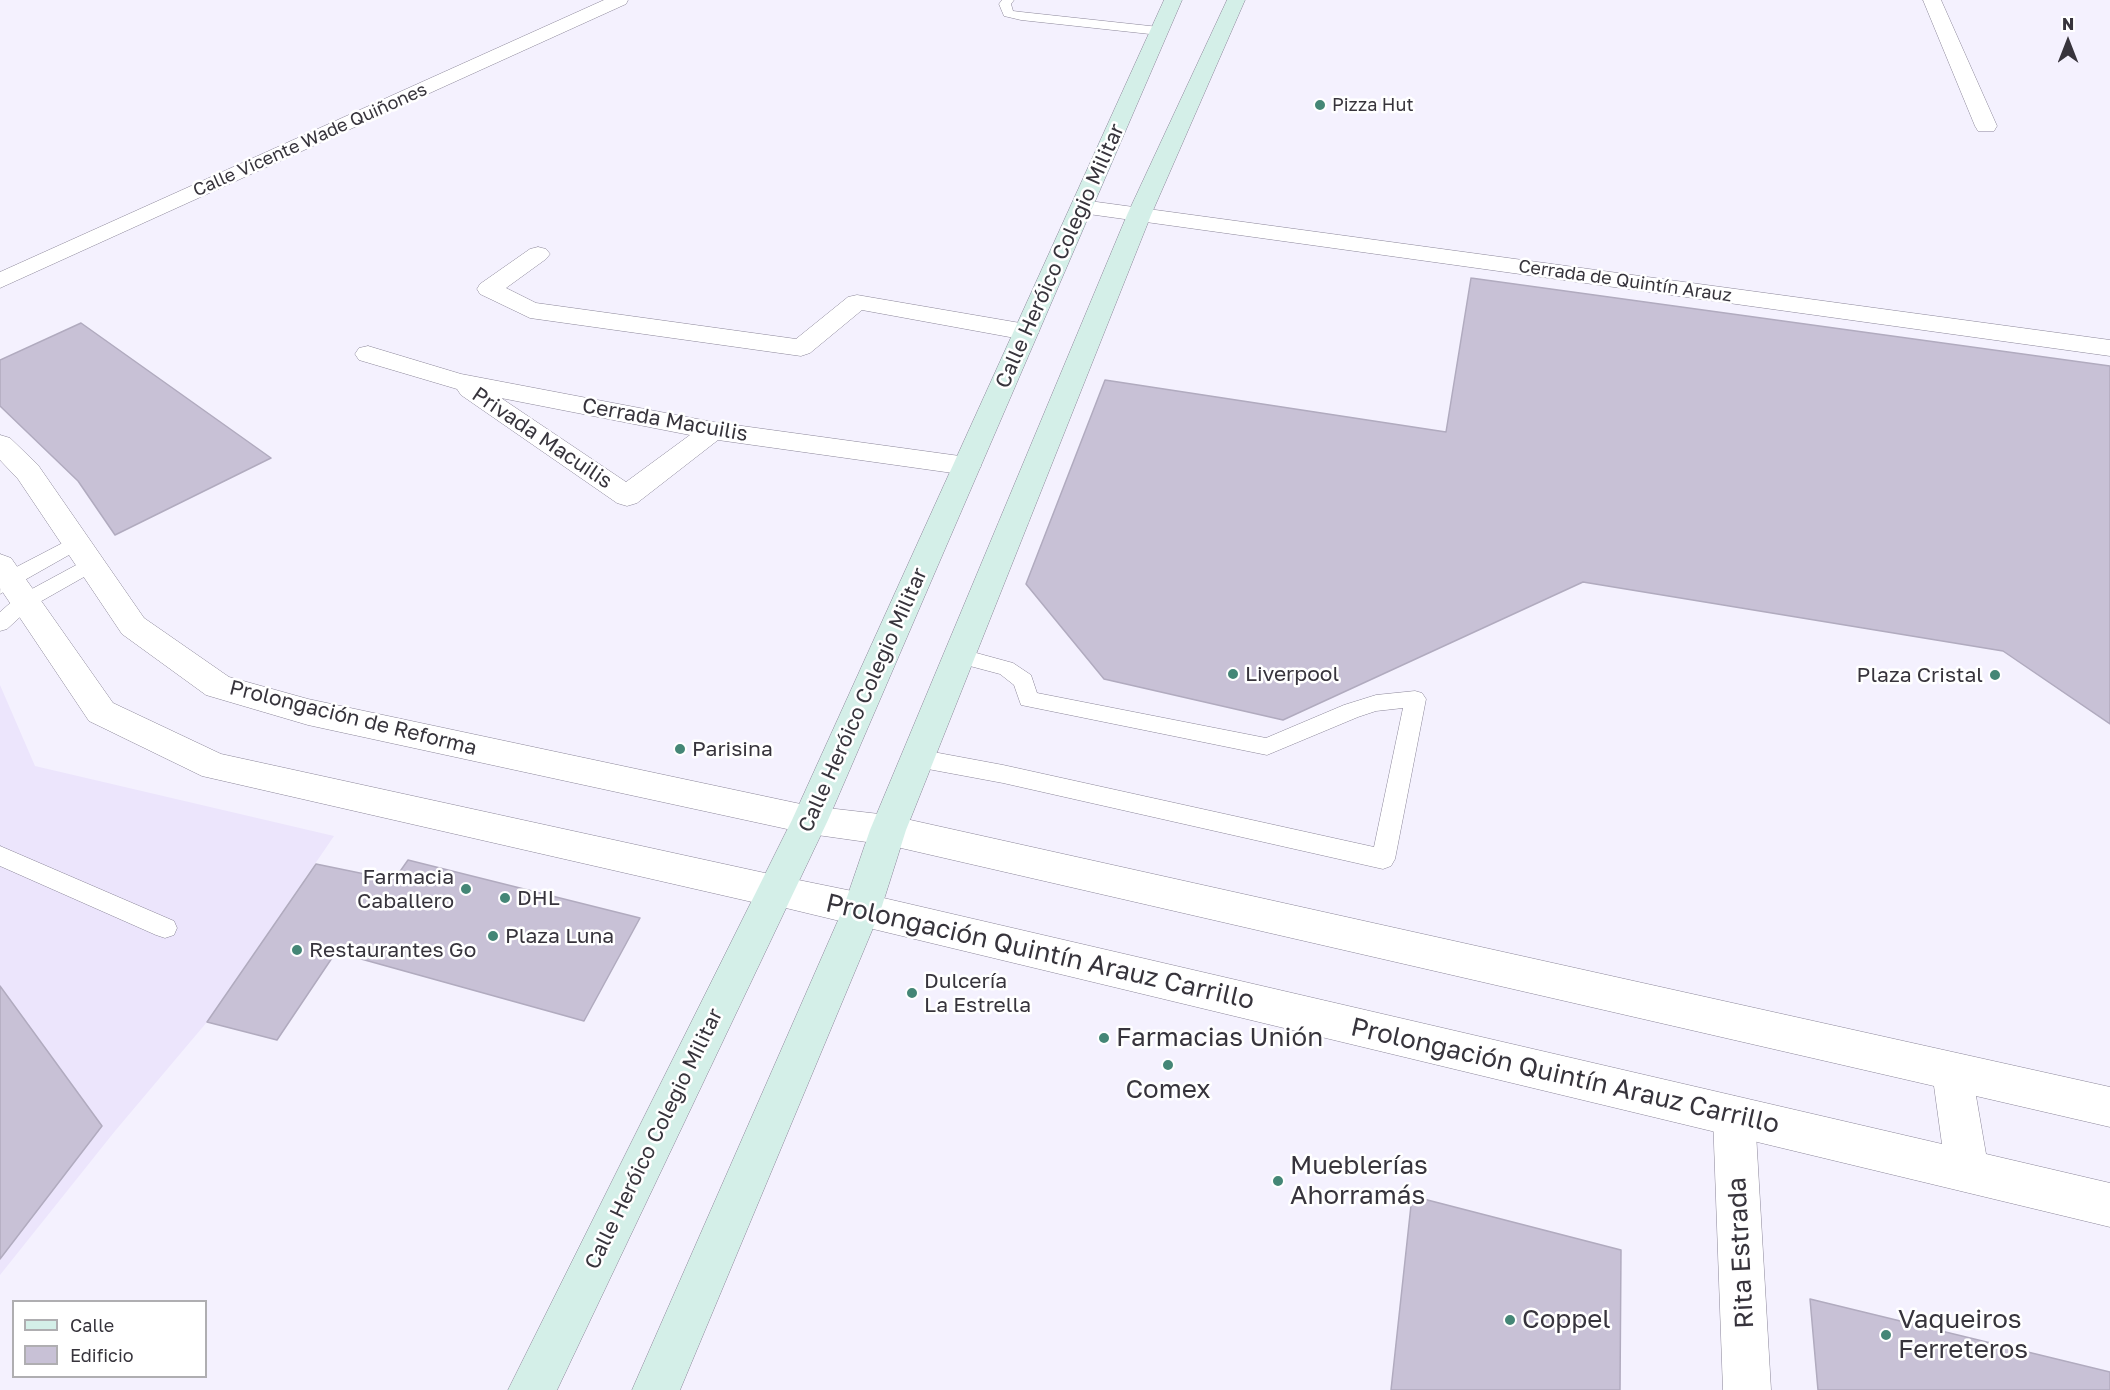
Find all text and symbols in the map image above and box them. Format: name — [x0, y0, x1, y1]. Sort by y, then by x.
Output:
north arrow — [2038, 12, 2098, 72]
text: N — [2062, 14, 2074, 34]
street label: Calle Vicente Wade Quiñones — [190, 79, 430, 201]
place label: Pizza Hut — [1332, 94, 1414, 116]
marker: Pizza Hut — [1313, 98, 1327, 112]
street label: Calle Heróico Colegio Militar — [990, 120, 1130, 392]
street label: Cerrada de Quintín Arauz — [1517, 255, 1733, 307]
street label: Privada Macuilis — [467, 382, 617, 494]
street label: Cerrada Macuilis — [580, 393, 750, 447]
street label: Calle Heróico Colegio Militar — [793, 564, 933, 836]
place label: Liverpool — [1245, 661, 1339, 687]
place label: Plaza Cristal — [1857, 662, 1983, 688]
marker: Liverpool — [1226, 667, 1240, 681]
marker: Plaza Cristal — [1988, 668, 2002, 682]
street label: Prolongación de Reforma — [227, 675, 479, 761]
place label: Parisina — [692, 736, 773, 762]
marker: Parisina — [673, 742, 687, 756]
place label: Farmacia Caballero — [357, 864, 454, 914]
marker: Farmacia Caballero — [459, 882, 473, 896]
place label: DHL — [517, 885, 560, 911]
street label: Prolongación Quintín Arauz Carrillo — [823, 887, 1257, 1017]
marker: DHL — [498, 891, 512, 905]
place label: Plaza Luna — [505, 923, 614, 949]
marker: Plaza Luna — [486, 929, 500, 943]
place label: Restaurantes Go — [309, 937, 476, 963]
marker: Restaurantes Go — [290, 943, 304, 957]
place label: Dulcería La Estrella — [924, 968, 1031, 1018]
marker: Dulcería La Estrella — [905, 986, 919, 1000]
street label: Calle Heróico Colegio Militar — [580, 1005, 728, 1273]
street label: Prolongación Quintín Arauz Carrillo — [1348, 1011, 1782, 1141]
place label: Farmacias Unión — [1116, 1022, 1323, 1054]
marker: Farmacias Unión — [1097, 1031, 1111, 1045]
marker: Comex — [1161, 1058, 1175, 1072]
place label: Comex — [1125, 1074, 1211, 1106]
place label: Mueblerías Ahorramás — [1290, 1150, 1428, 1212]
marker: Mueblerías Ahorramás — [1271, 1174, 1285, 1188]
street label: Rita Estrada — [1721, 1177, 1761, 1329]
legend — [12, 1300, 207, 1378]
place label: Coppel — [1522, 1304, 1611, 1336]
place label: Vaqueiros Ferreteros — [1898, 1304, 2028, 1366]
marker: Coppel — [1503, 1313, 1517, 1327]
text: Calle — [70, 1314, 114, 1336]
marker: Vaqueiros Ferreteros — [1879, 1328, 1893, 1342]
text: Edificio — [70, 1344, 134, 1366]

